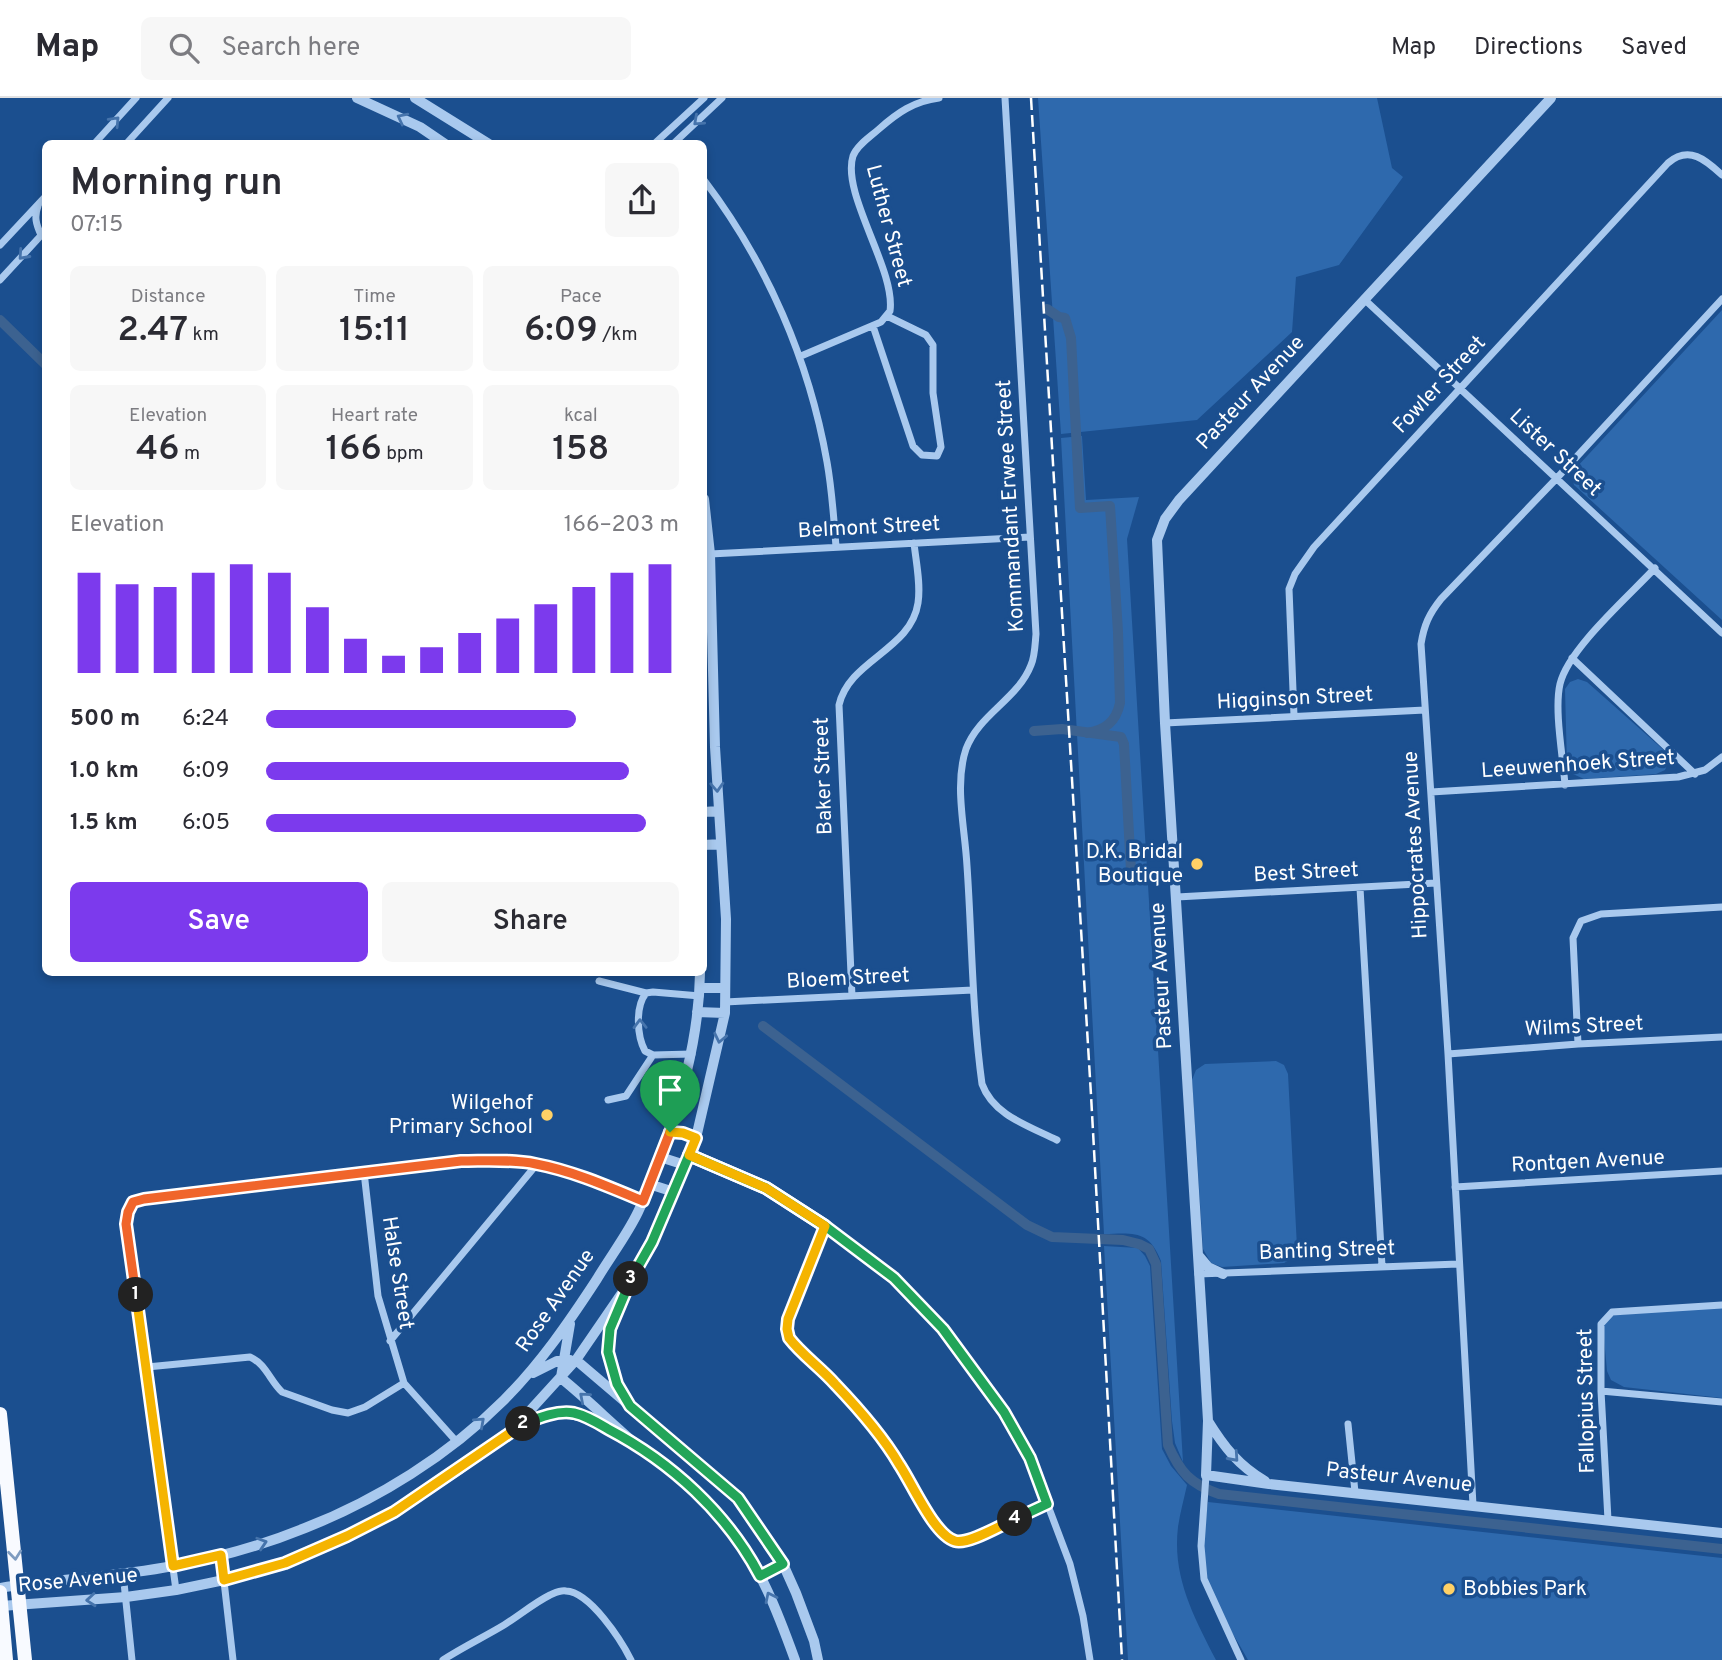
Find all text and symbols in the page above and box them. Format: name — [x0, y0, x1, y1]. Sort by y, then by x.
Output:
search box — [141, 17, 631, 80]
text: Map — [35, 27, 99, 69]
icon: search — [165, 29, 203, 67]
text: Search here — [221, 32, 360, 65]
text: Map — [1391, 33, 1436, 63]
text: Directions — [1474, 33, 1583, 63]
text: Saved — [1621, 33, 1687, 63]
one-way arrow — [693, 112, 706, 125]
one-way arrow — [397, 113, 410, 127]
one-way arrow — [107, 116, 119, 129]
text: Morning run — [70, 160, 283, 209]
street label: Luther Street — [859, 162, 917, 290]
button: share — [605, 163, 679, 237]
text: 07:15 — [70, 211, 123, 240]
one-way arrow — [18, 247, 31, 260]
text: Distance — [131, 285, 205, 309]
text: Time — [353, 285, 396, 309]
text: Pace — [560, 285, 602, 309]
text: 2.47 — [118, 309, 188, 353]
text: 15:11 — [339, 309, 410, 353]
text: 6:09 — [524, 309, 598, 353]
text: km — [188, 323, 219, 347]
text: /km — [598, 323, 638, 347]
street label: Pasteur Avenue — [1191, 330, 1311, 456]
street label: Fowler Street — [1388, 330, 1492, 440]
street label: Kommandant Erwee Street — [991, 379, 1031, 633]
street label: Lister Street — [1503, 403, 1607, 503]
text: Elevation — [129, 404, 207, 428]
text: Heart rate — [331, 404, 418, 428]
text: kcal — [564, 404, 598, 428]
text: 46 — [136, 428, 180, 472]
text: 166 — [325, 428, 382, 472]
text: 158 — [552, 428, 609, 472]
text: m — [180, 442, 200, 466]
text: bpm — [382, 442, 424, 466]
text: Elevation — [70, 511, 165, 540]
text: 166–203 m — [564, 511, 679, 540]
street label: Belmont Street — [797, 511, 941, 545]
street label: Higginson Street — [1216, 681, 1374, 717]
text: 500 m — [70, 705, 140, 734]
text: 6:24 — [182, 705, 229, 734]
street label: Baker Street — [808, 717, 840, 835]
street label: Leeuwenhoek Street — [1480, 745, 1676, 785]
street label: Hippocrates Avenue — [1398, 750, 1434, 940]
text: 1.0 km — [70, 757, 139, 786]
text: 6:09 — [182, 757, 229, 786]
one-way arrow — [709, 782, 724, 793]
text: 1.5 km — [70, 809, 138, 838]
text: 6:05 — [182, 809, 230, 838]
place label: D.K. Bridal Boutique — [1086, 839, 1183, 890]
marker: D.K. Bridal Boutique — [1189, 856, 1205, 872]
street label: Best Street — [1253, 857, 1359, 889]
button: Save — [70, 882, 368, 962]
button: Share — [382, 882, 679, 962]
street label: Pasteur Avenue — [1145, 902, 1179, 1050]
street label: Bloem Street — [786, 962, 910, 996]
street label: Wilms Street — [1524, 1010, 1644, 1044]
one-way arrow — [632, 1018, 647, 1029]
one-way arrow — [714, 1032, 728, 1044]
pin — [640, 1060, 700, 1132]
icon: arrive — [651, 1071, 689, 1109]
place label: Wilgehof Primary School — [389, 1090, 533, 1141]
marker: Wilgehof Primary School — [539, 1107, 555, 1123]
street label: Rontgen Avenue — [1511, 1144, 1665, 1180]
street label: Halse Street — [375, 1214, 419, 1332]
street label: Banting Street — [1258, 1235, 1396, 1267]
street label: Rose Avenue — [510, 1244, 602, 1358]
pin: 3 — [614, 1262, 648, 1296]
text: 3 — [625, 1266, 636, 1290]
pin: 1 — [118, 1278, 154, 1312]
text: 1 — [132, 1282, 139, 1306]
street label: Fallopius Street — [1572, 1328, 1602, 1474]
one-way arrow — [579, 1393, 592, 1405]
pin: 2 — [505, 1406, 540, 1442]
text: 2 — [517, 1411, 528, 1435]
one-way arrow — [472, 1418, 485, 1430]
one-way arrow — [1225, 1449, 1238, 1462]
street label: Pasteur Avenue — [1325, 1457, 1473, 1499]
pin: 4 — [998, 1502, 1032, 1536]
text: 4 — [1008, 1506, 1021, 1530]
one-way arrow — [256, 1536, 268, 1551]
one-way arrow — [7, 1550, 22, 1561]
street label: Rose Avenue — [17, 1562, 139, 1600]
place label: Bobbies Park — [1463, 1576, 1587, 1603]
marker: Bobbies Park — [1441, 1581, 1457, 1597]
one-way arrow — [85, 1592, 96, 1607]
one-way arrow — [765, 1592, 779, 1604]

